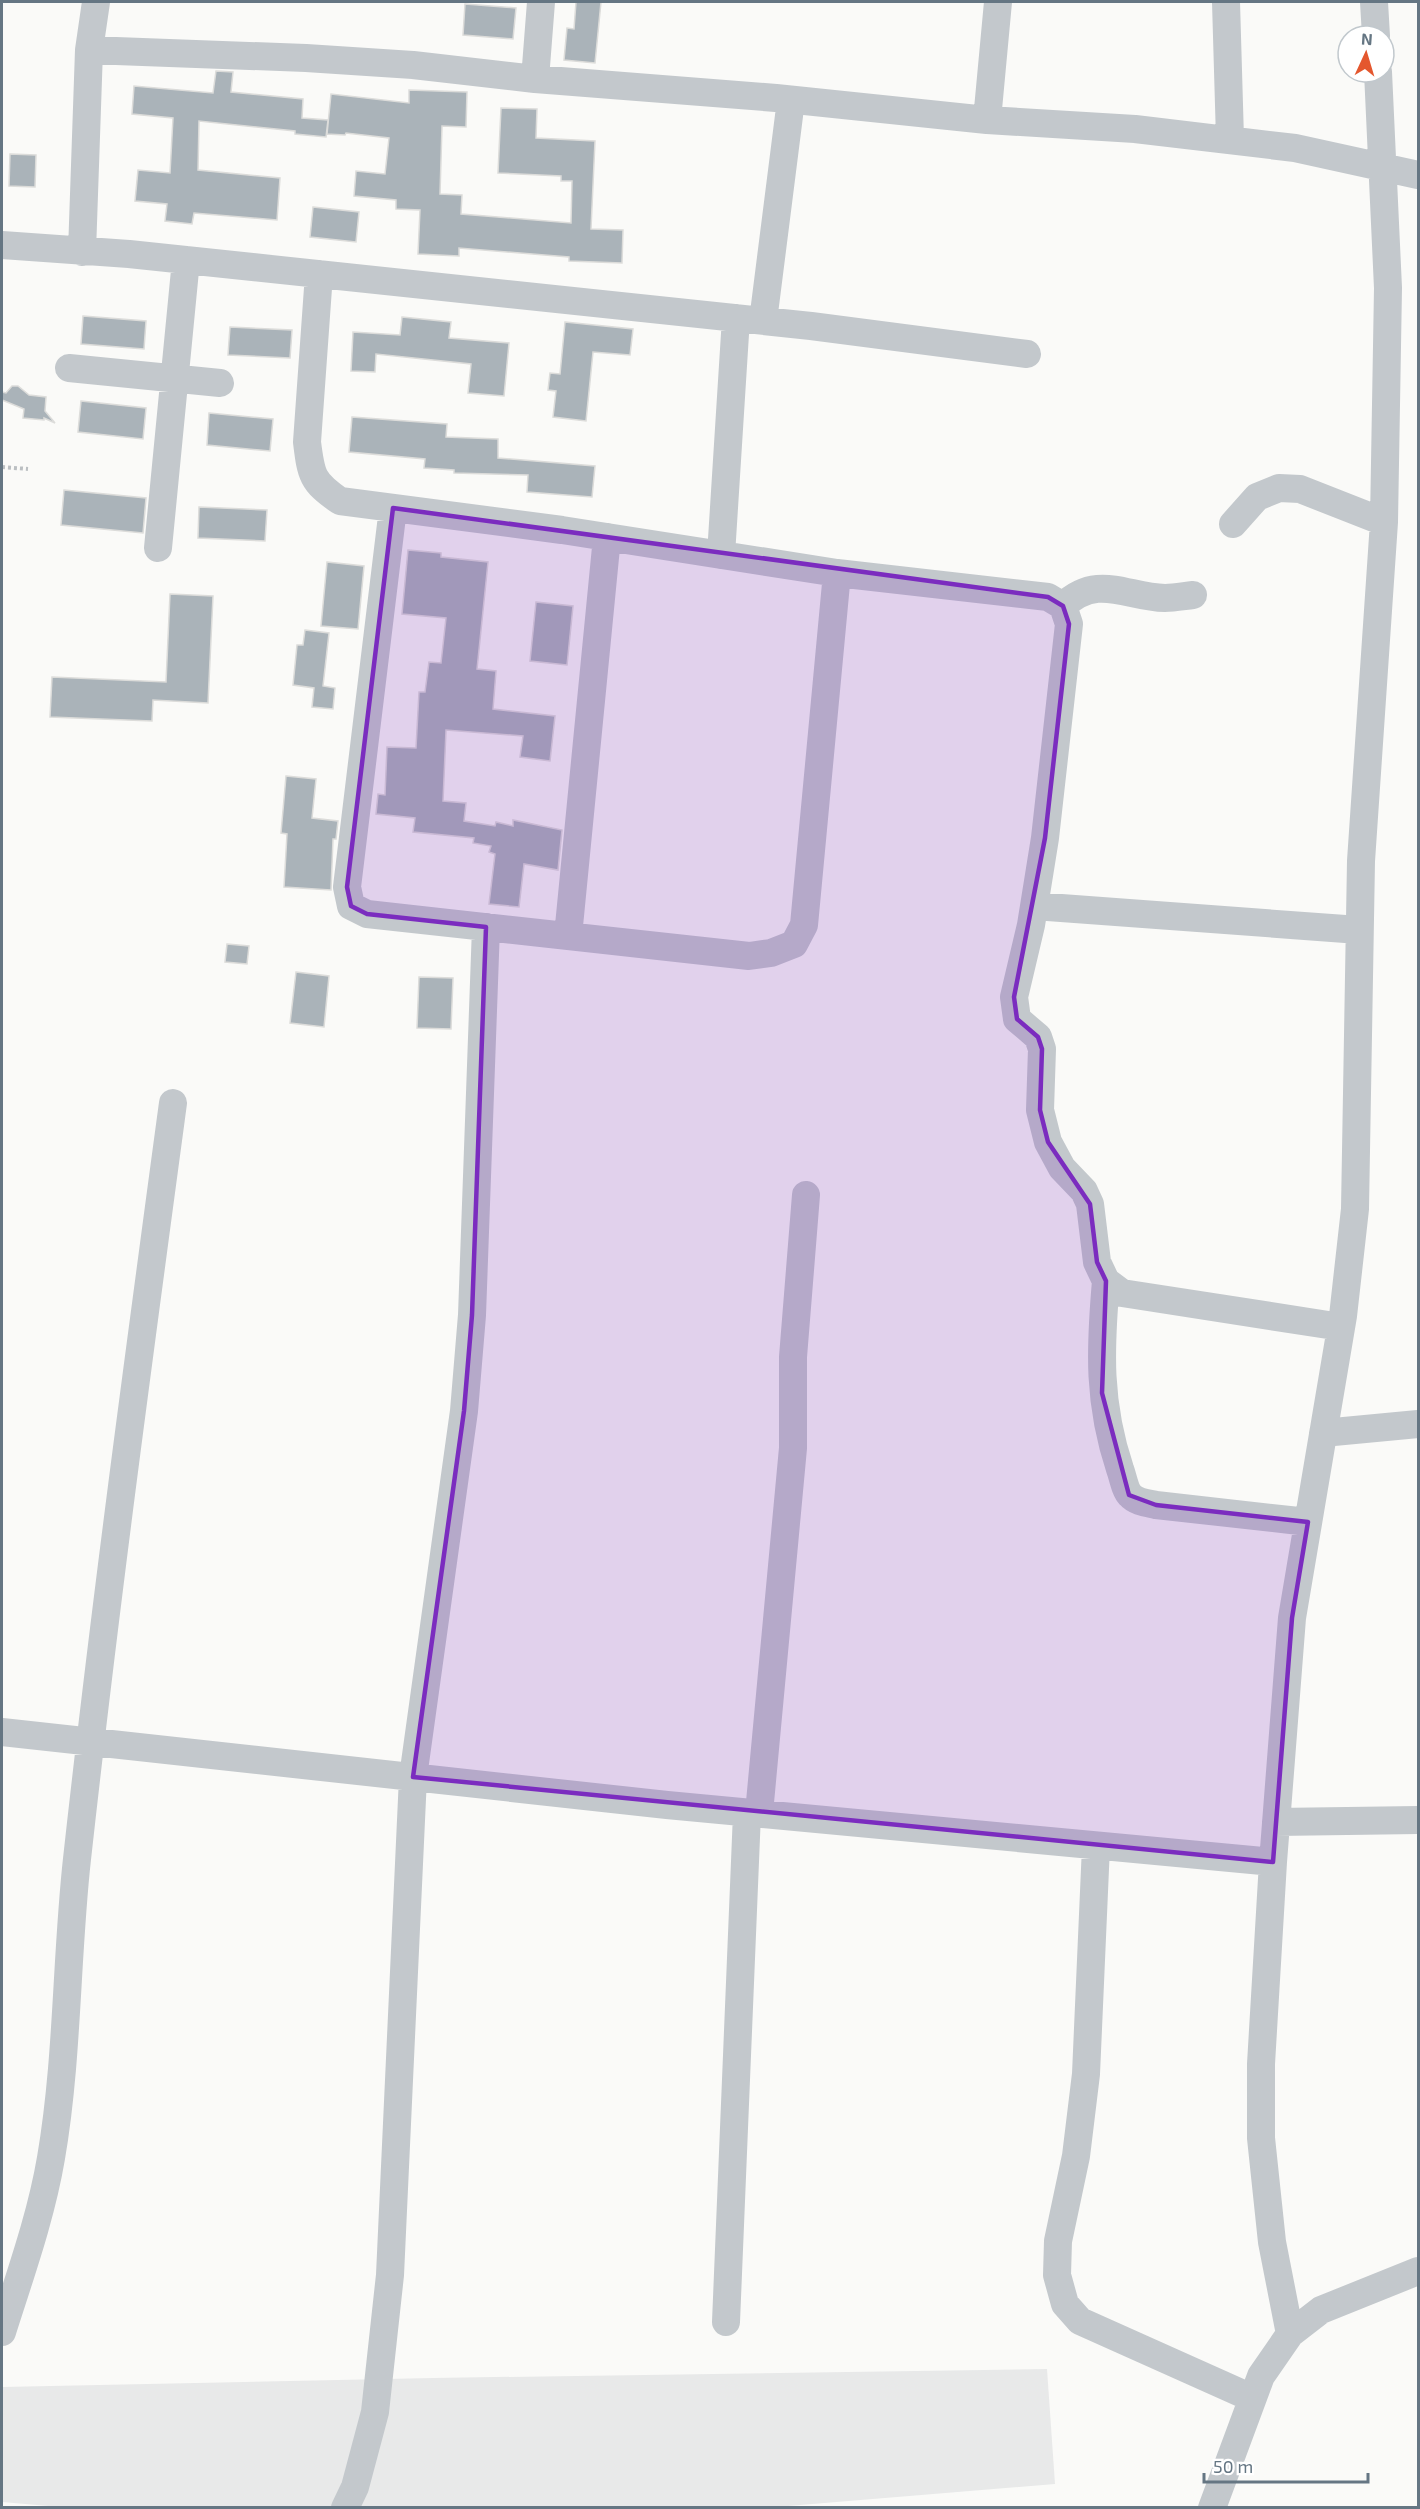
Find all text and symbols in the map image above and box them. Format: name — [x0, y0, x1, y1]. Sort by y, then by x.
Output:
north arrow — [1336, 24, 1396, 84]
text: N — [1361, 29, 1374, 48]
scale bar — [1204, 2446, 1368, 2484]
text: 50 m — [1213, 2455, 1253, 2477]

